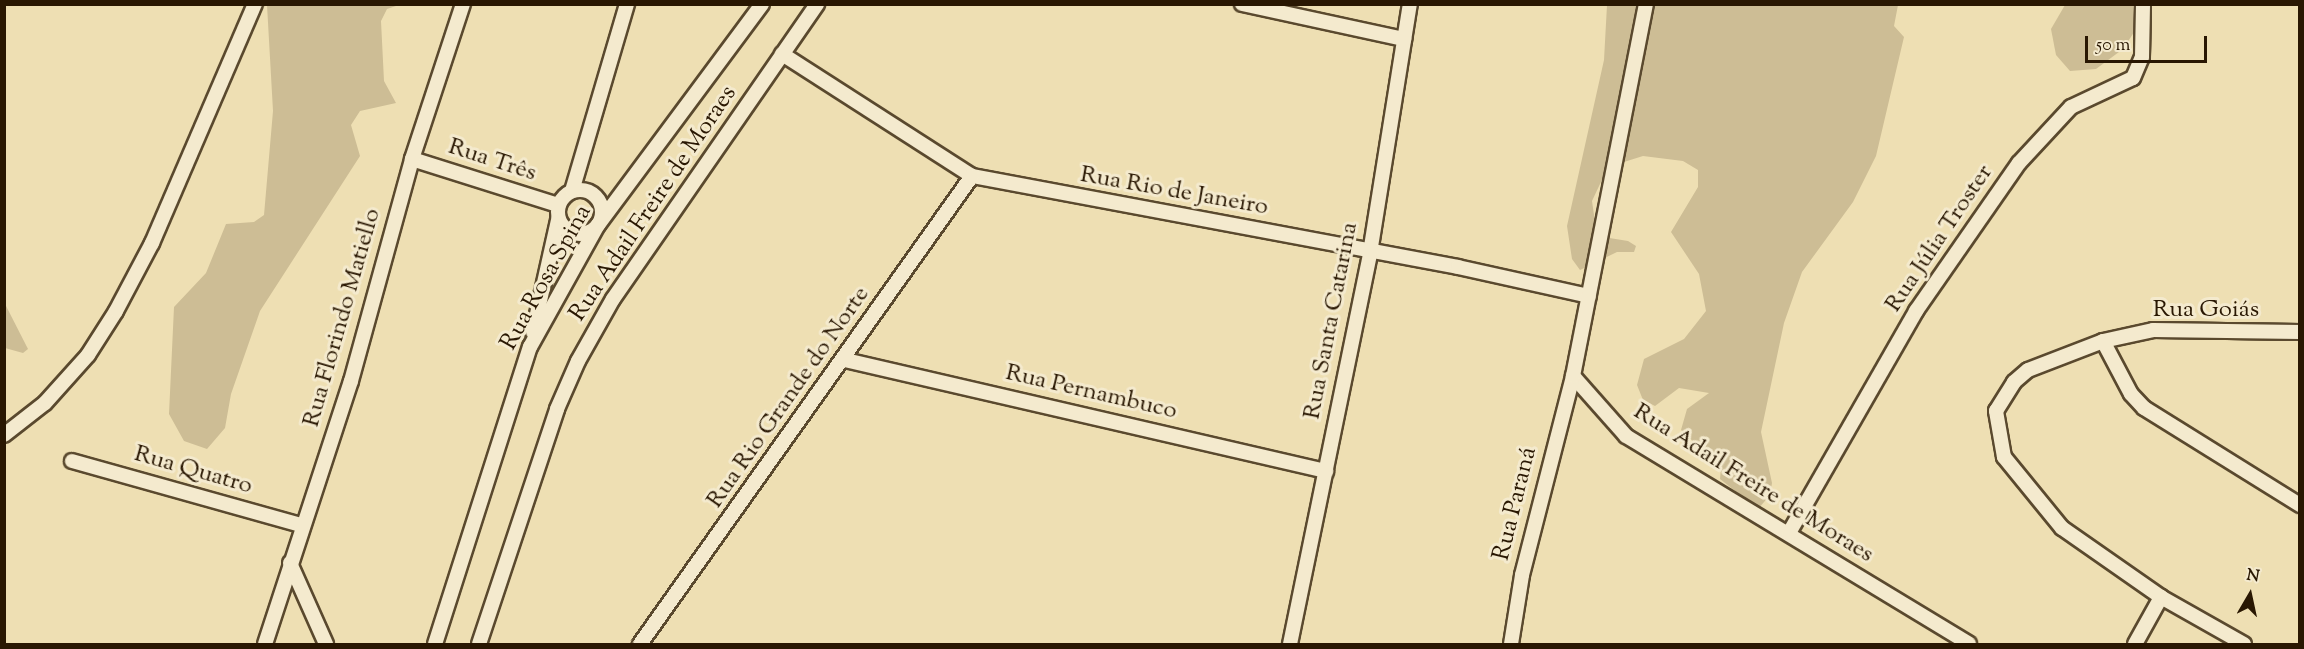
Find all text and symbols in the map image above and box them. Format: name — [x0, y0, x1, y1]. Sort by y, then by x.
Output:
scale bar — [2088, 24, 2210, 62]
text: 50 m — [2096, 33, 2130, 59]
street label: Rua Adail Freire de Moraes — [564, 81, 744, 327]
street label: Rua Três — [444, 133, 540, 189]
street label: Rua Júlia Troster — [1880, 160, 2000, 318]
street label: Rua Rio de Janeiro — [1078, 161, 1270, 223]
street label: Rua Rosa Spina — [495, 200, 599, 356]
street label: Rua Florindo Matiello — [298, 205, 388, 431]
street label: Rua Santa Catarina — [1299, 220, 1365, 422]
street label: Rua Rio Grande do Norte — [702, 282, 876, 514]
street label: Rua Goiás — [2153, 297, 2259, 325]
street label: Rua Pernambuco — [1002, 359, 1180, 427]
street label: Rua Adail Freire de Moraes — [1627, 398, 1879, 570]
street label: Rua Quatro — [131, 440, 255, 502]
street label: Rua Paraná — [1488, 444, 1544, 564]
text: N — [2245, 564, 2261, 589]
north arrow — [2220, 565, 2280, 625]

